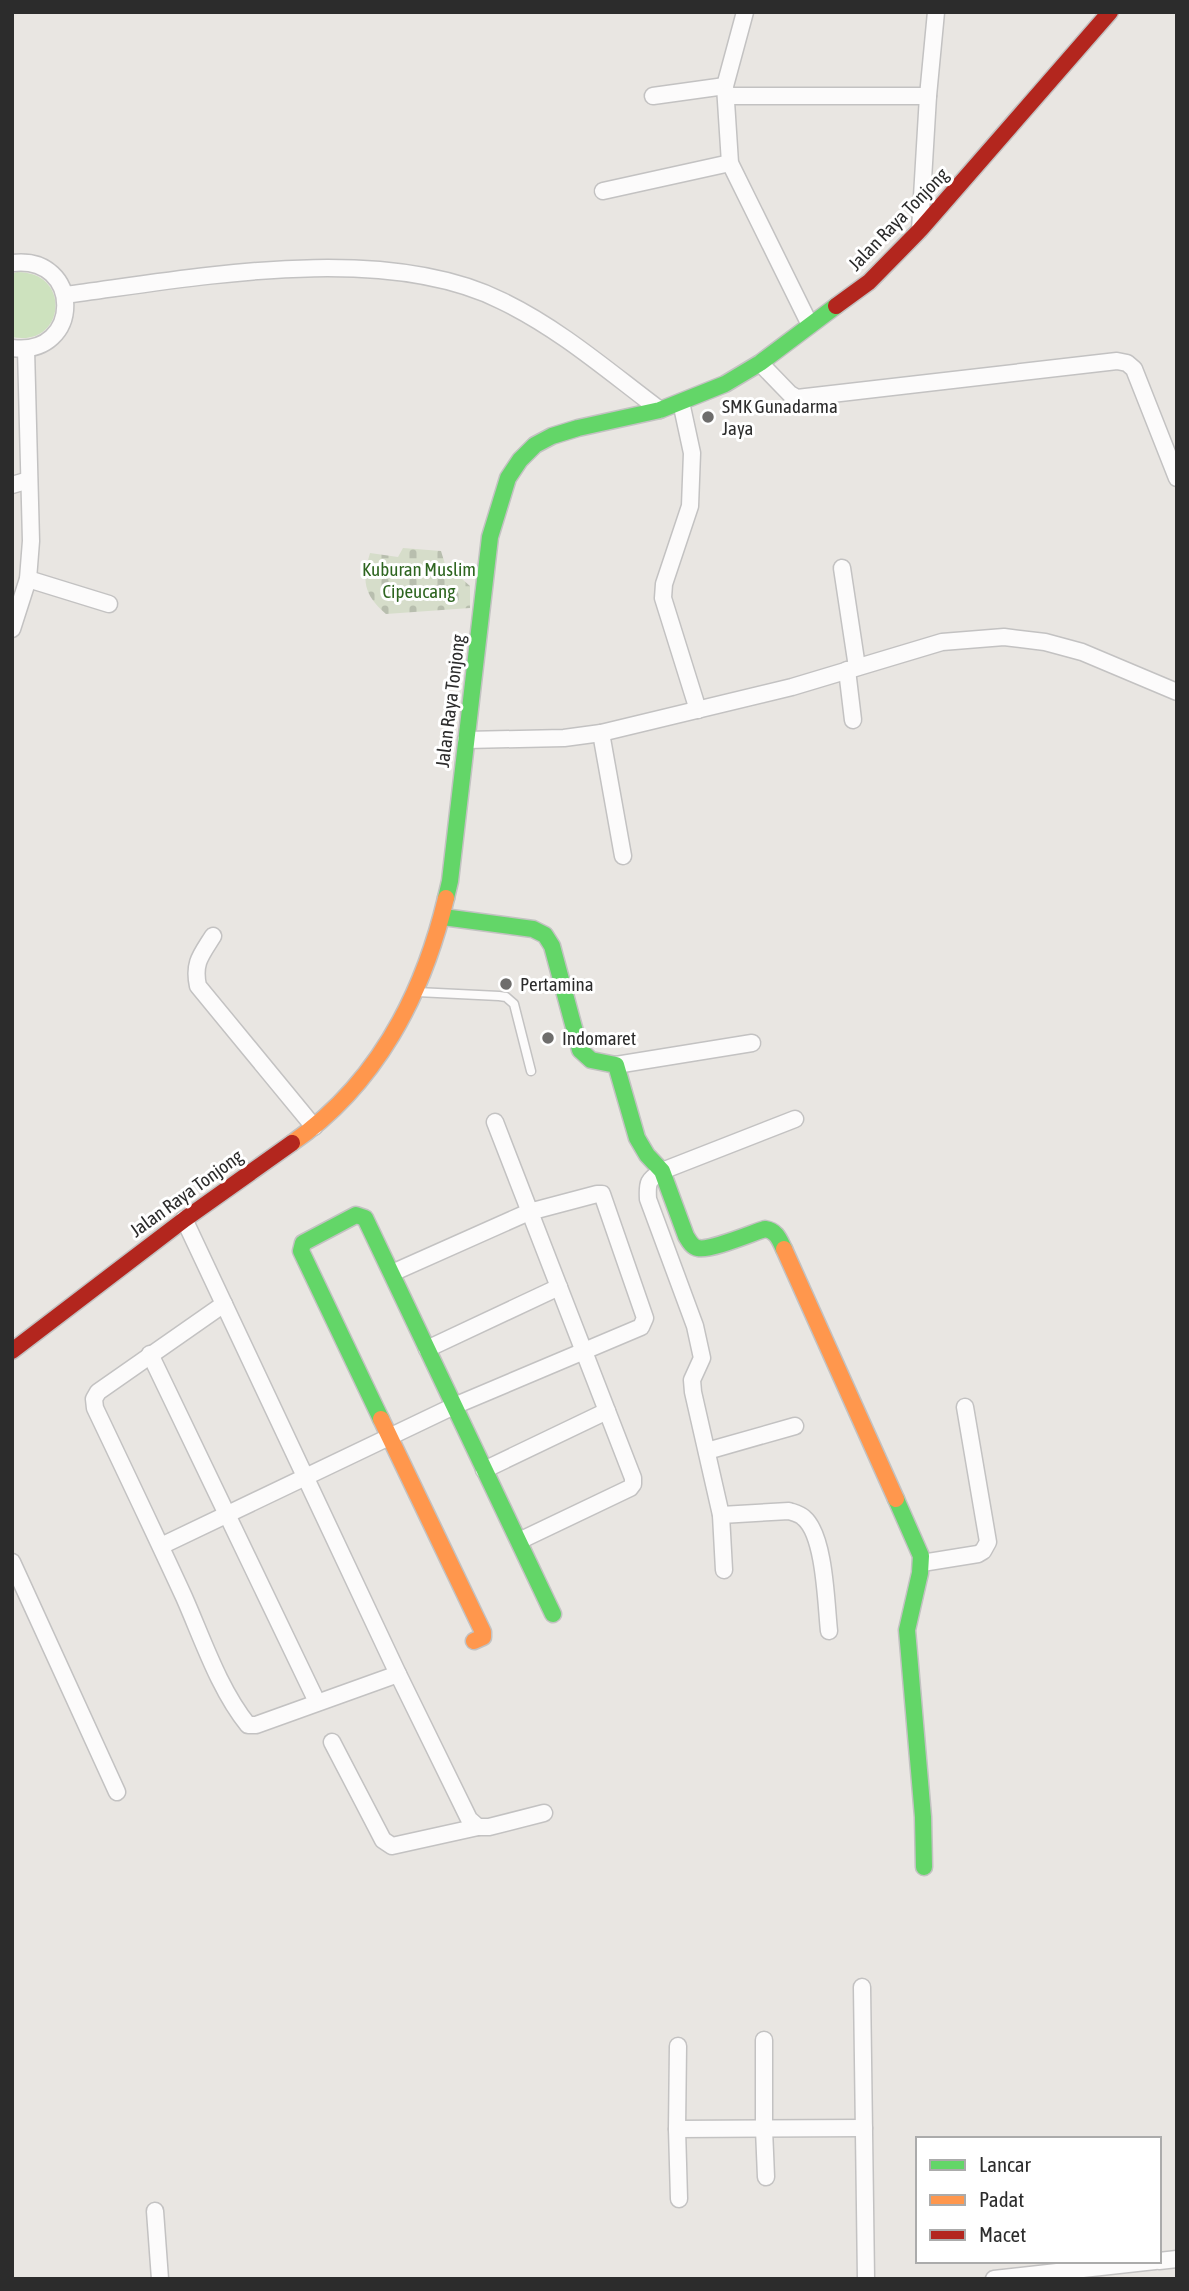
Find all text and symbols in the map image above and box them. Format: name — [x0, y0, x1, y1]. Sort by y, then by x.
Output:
street label: Jalan Raya Tonjong — [844, 163, 953, 275]
place label: SMK Gunadarma Jaya — [722, 395, 838, 439]
marker: SMK Gunadarma Jaya — [700, 409, 716, 425]
park label: Kuburan Muslim Cipeucang — [362, 558, 476, 602]
street label: Jalan Raya Tonjong — [431, 632, 469, 769]
place label: Pertamina — [520, 973, 594, 995]
marker: Pertamina — [498, 976, 514, 992]
place label: Indomaret — [562, 1027, 636, 1049]
marker: Indomaret — [540, 1030, 556, 1046]
street label: Jalan Raya Tonjong — [125, 1144, 247, 1241]
legend — [916, 2137, 1161, 2263]
text: Lancar — [979, 2152, 1032, 2176]
text: Padat — [979, 2187, 1024, 2211]
text: Macet — [979, 2222, 1026, 2246]

